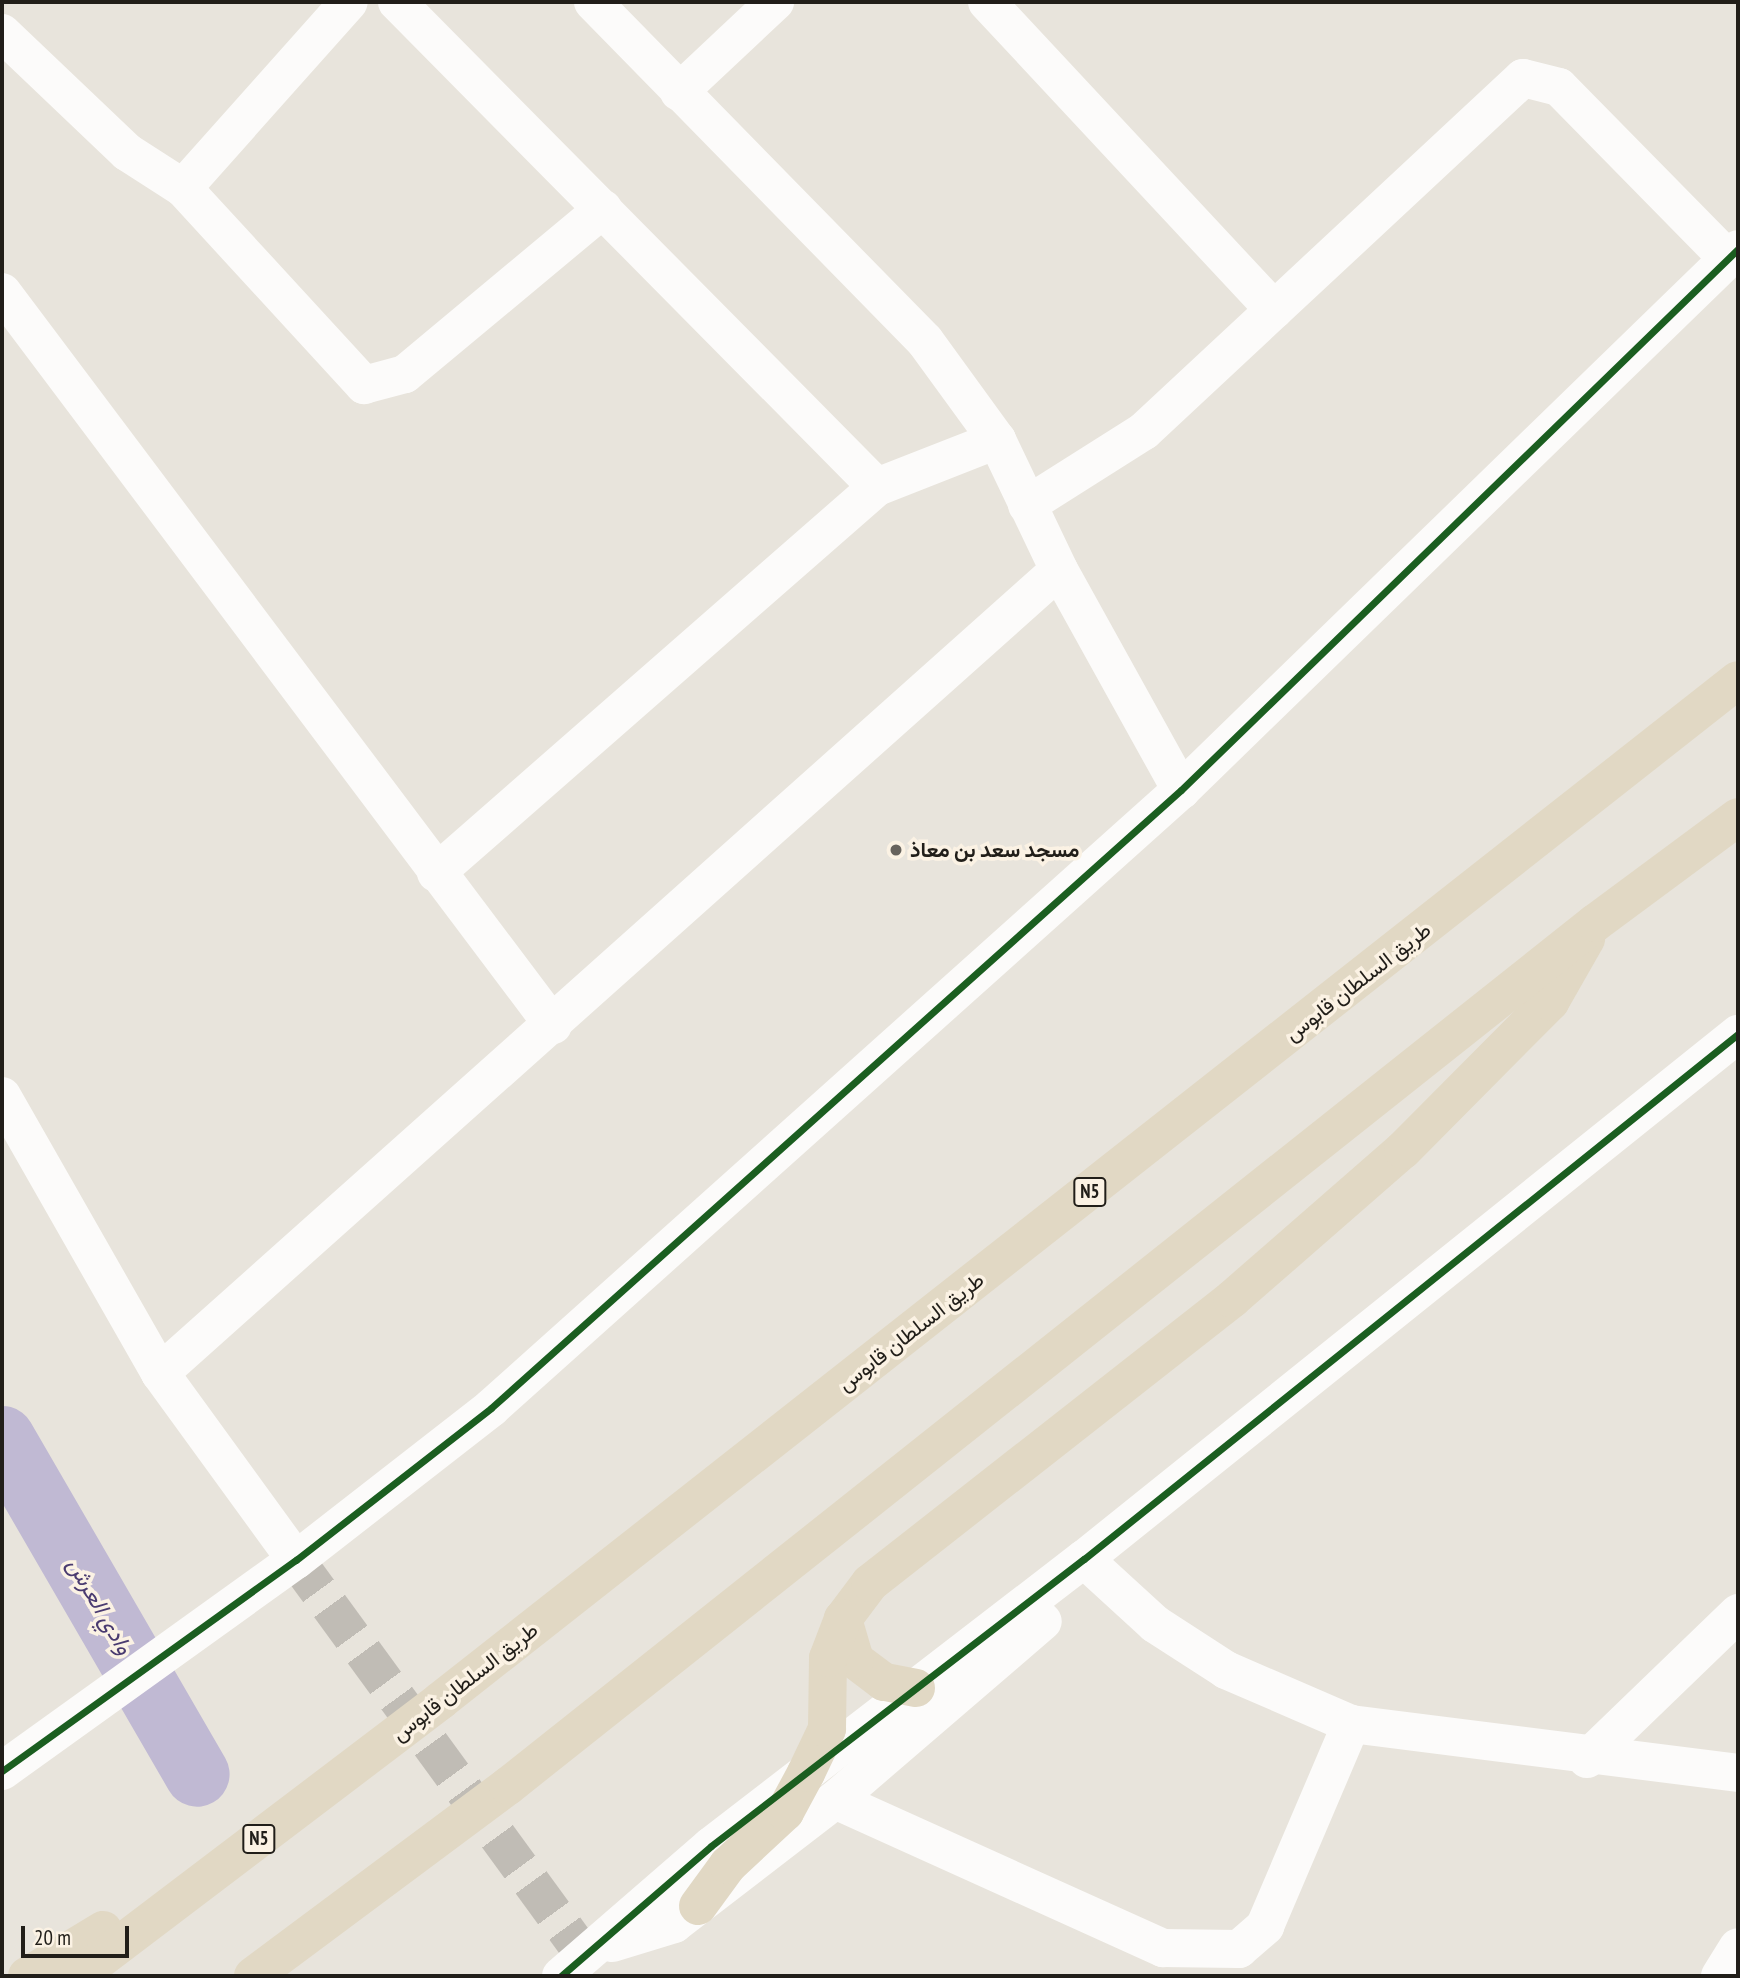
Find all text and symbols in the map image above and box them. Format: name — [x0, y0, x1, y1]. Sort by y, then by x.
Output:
place label: مسجد سعد بن معاذ — [910, 837, 1079, 863]
marker: مسجد سعد بن معاذ — [888, 842, 904, 858]
street label: طريق السلطان قابوس — [1280, 917, 1436, 1047]
road number: N5 — [1072, 1176, 1108, 1208]
street label: طريق السلطان قابوس — [833, 1267, 989, 1397]
water label: وادي العرش — [61, 1553, 139, 1659]
street label: طريق السلطان قابوس — [387, 1617, 543, 1747]
road number: N5 — [242, 1824, 276, 1854]
scale bar — [24, 1912, 133, 1956]
text: 20 m — [34, 1924, 71, 1951]

